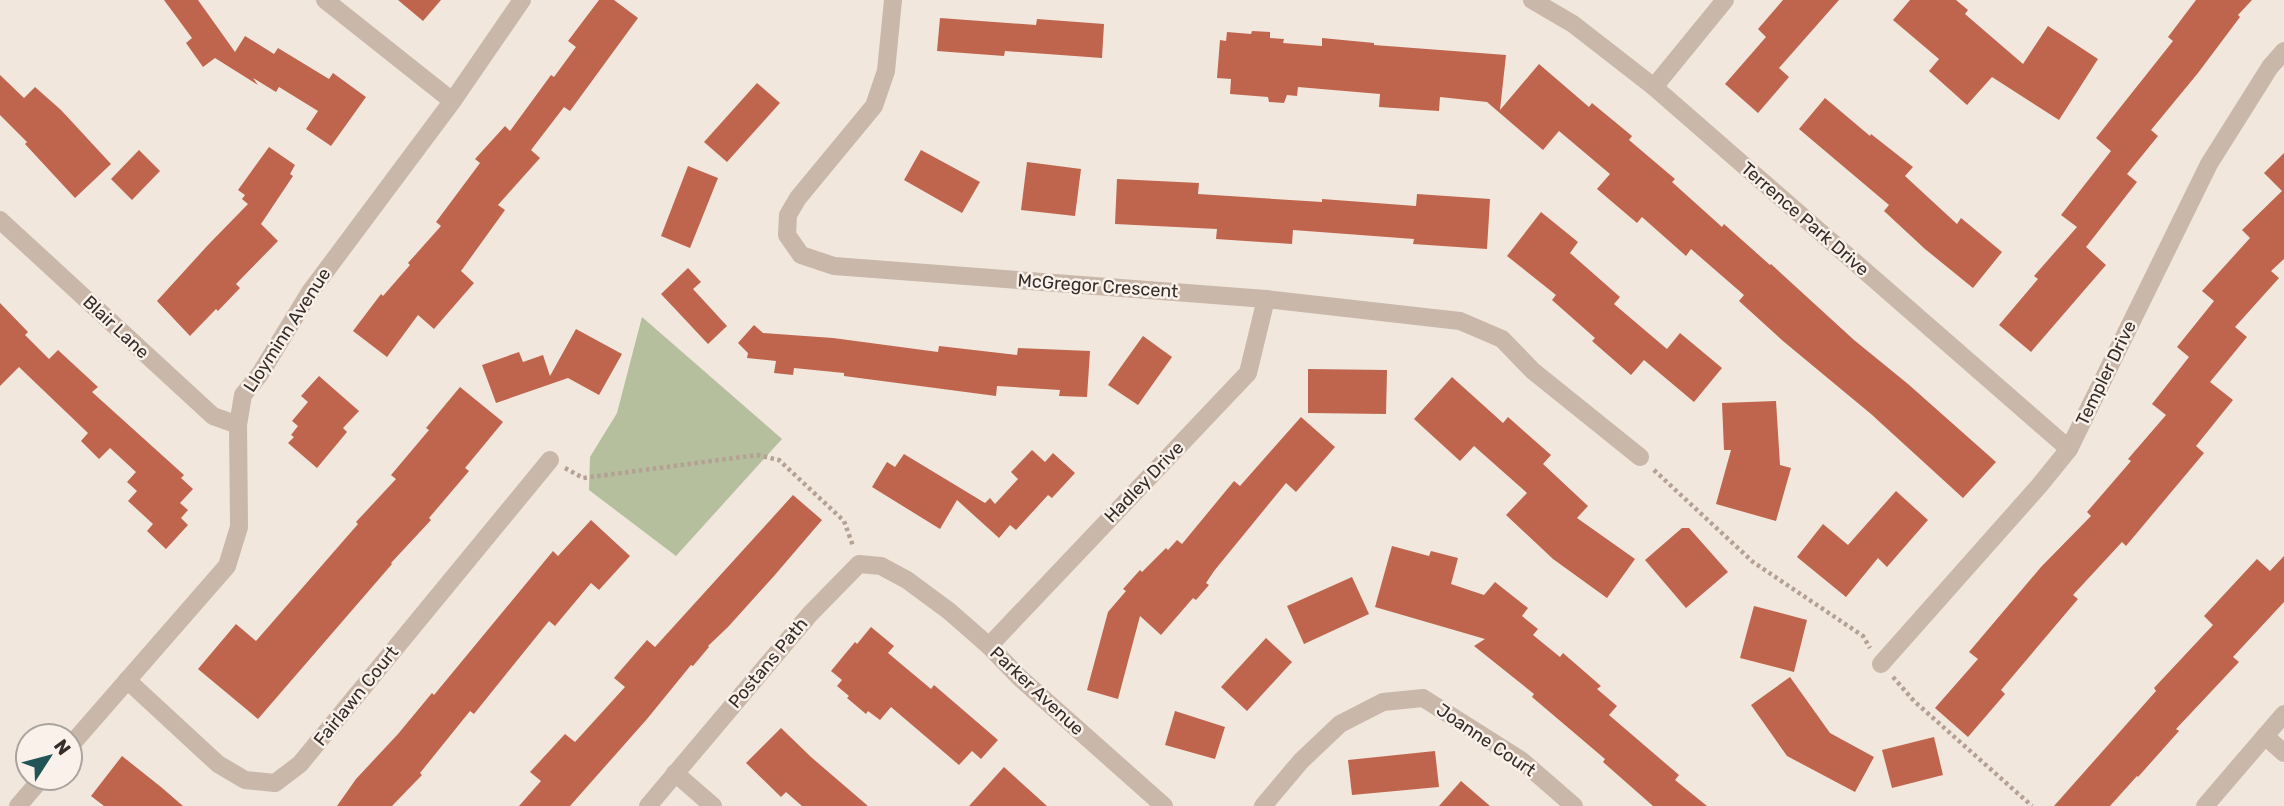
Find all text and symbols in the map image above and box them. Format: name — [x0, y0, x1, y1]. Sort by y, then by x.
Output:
street label: Terrence Park Drive — [1736, 157, 1874, 281]
street label: Lloyminn Avenue — [239, 264, 335, 396]
street label: McGregor Crescent — [1017, 269, 1179, 303]
street label: Blair Lane — [78, 291, 154, 363]
street label: Templer Drive — [2071, 317, 2141, 429]
street label: Hadley Drive — [1100, 437, 1188, 527]
street label: Postans Path — [724, 613, 812, 713]
street label: Fairlawn Court — [309, 642, 403, 750]
street label: Parker Avenue — [985, 642, 1089, 740]
street label: Joanne Court — [1432, 699, 1540, 781]
north arrow — [14, 722, 84, 792]
text: N — [49, 735, 76, 760]

